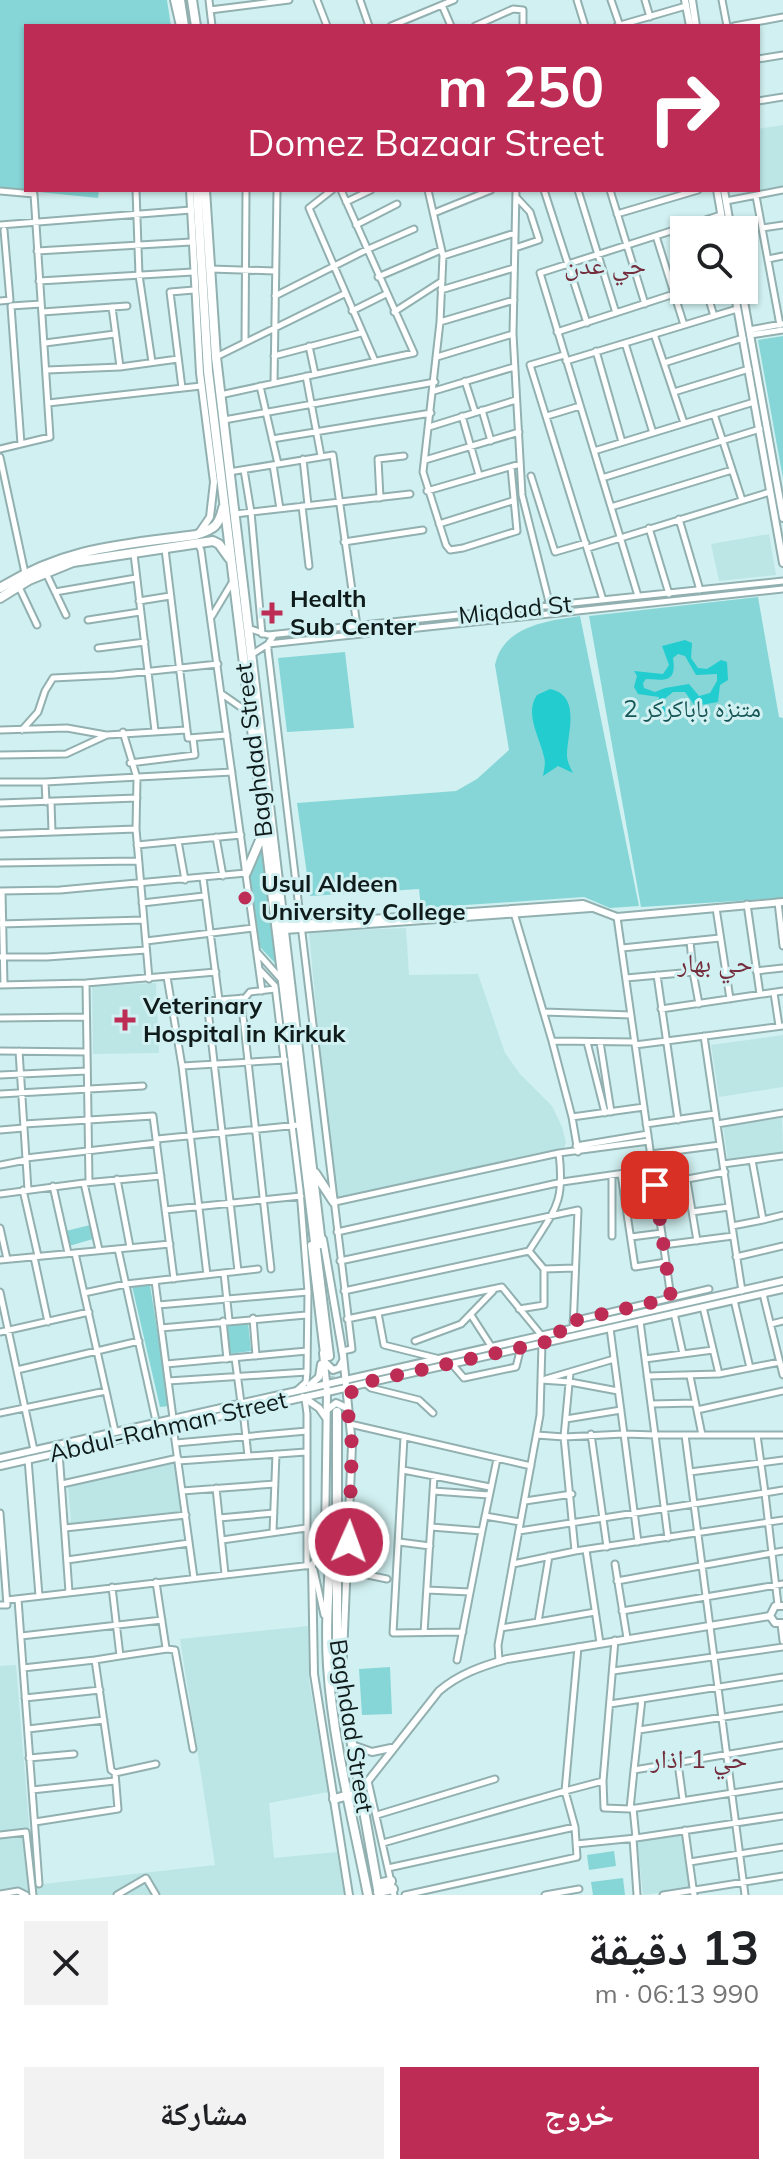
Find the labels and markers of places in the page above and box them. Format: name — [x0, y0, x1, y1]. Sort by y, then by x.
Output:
place label: Health Sub Center — [290, 583, 417, 641]
marker: Health Sub Center — [261, 602, 283, 624]
place label: Usul Aldeen University College — [261, 868, 466, 926]
marker: Usul Aldeen University College — [236, 889, 254, 907]
place label: Veterinary Hospital in Kirkuk — [142, 990, 346, 1048]
marker: Veterinary Hospital in Kirkuk — [114, 1009, 136, 1031]
pin — [621, 1151, 689, 1219]

